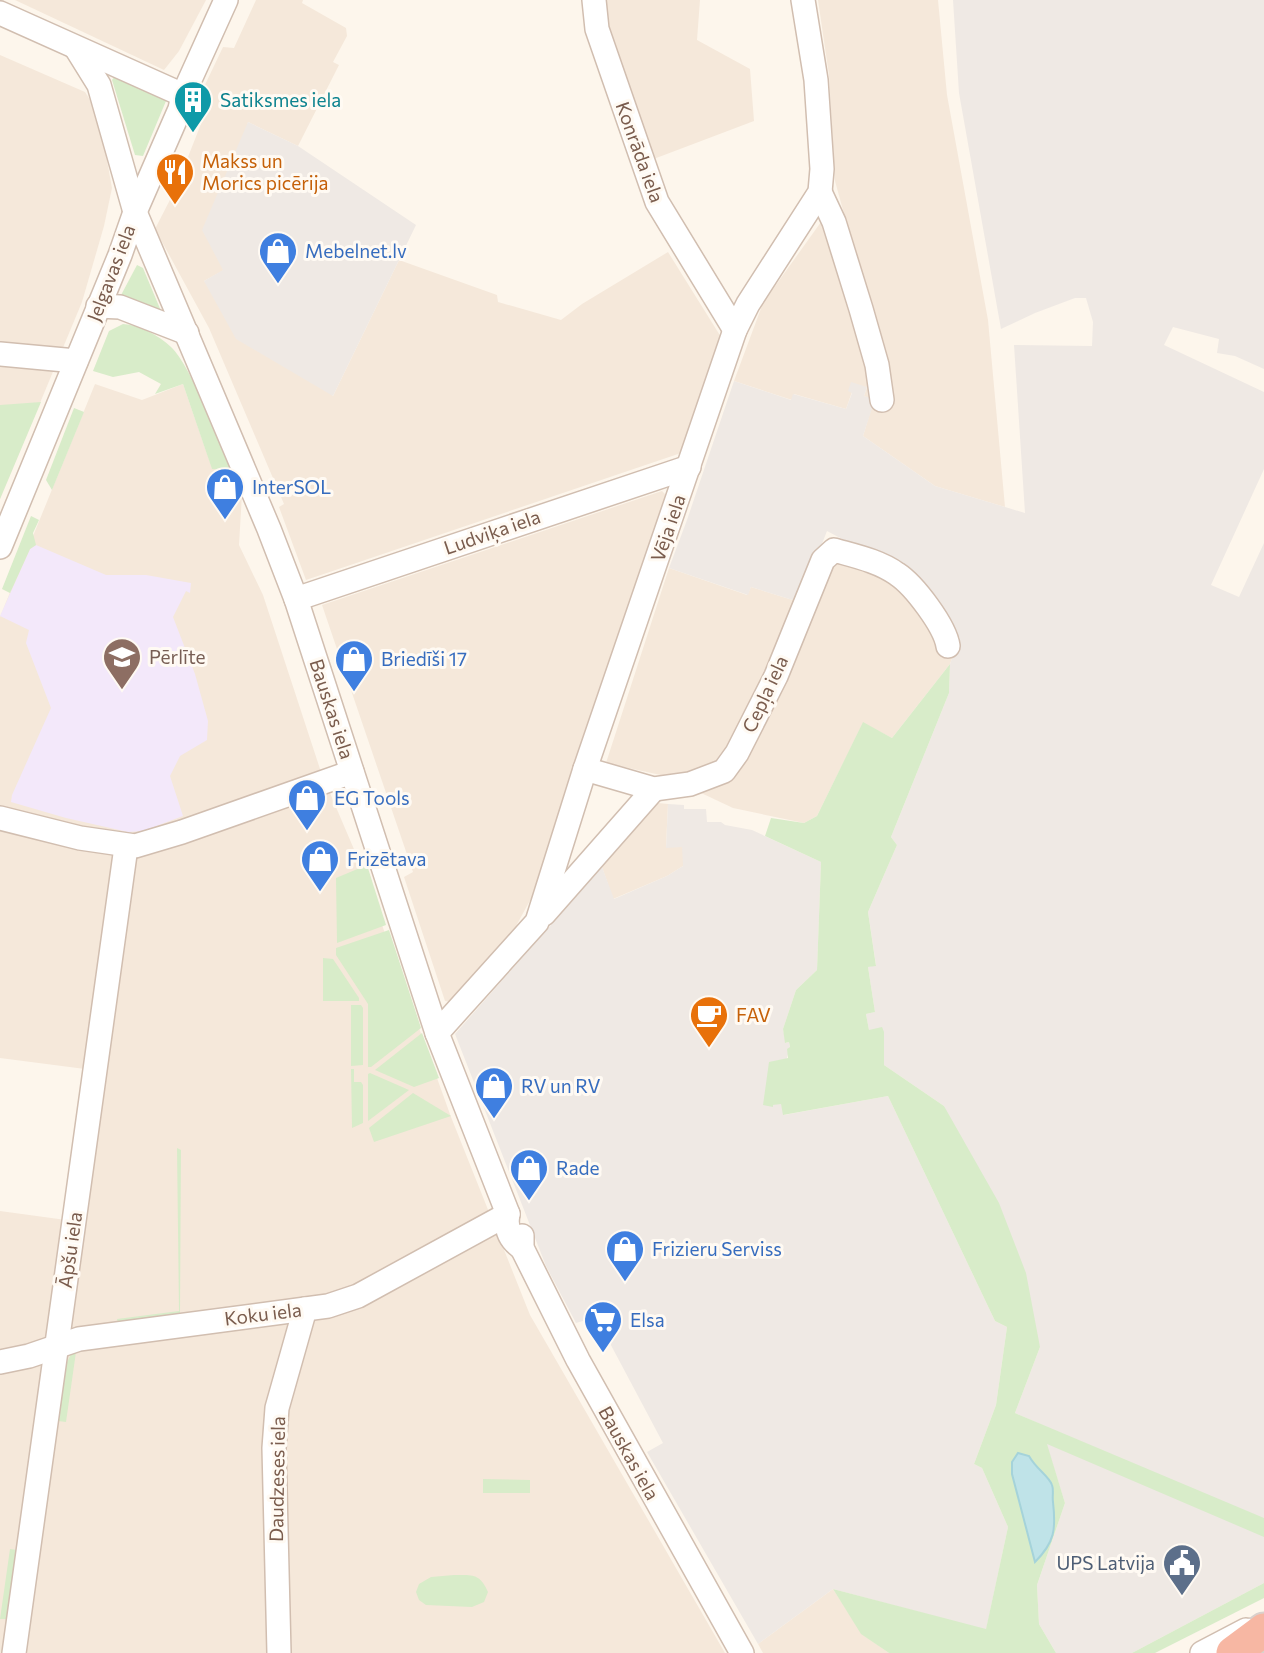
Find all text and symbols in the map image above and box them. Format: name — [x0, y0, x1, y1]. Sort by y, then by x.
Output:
building icon: Satiksmes iela — [172, 79, 214, 134]
place label: Satiksmes iela — [220, 88, 341, 111]
street label: Konrāda iela — [612, 98, 669, 205]
place label: Makss un Morics picērija — [202, 149, 328, 194]
restaurant icon: Makss un Morics picērija — [154, 151, 196, 206]
street label: Jelgavas iela — [82, 221, 139, 324]
shop icon: Mebelnet.lv — [257, 230, 299, 285]
place label: Mebelnet.lv — [305, 239, 407, 262]
shop icon: InterSOL — [204, 466, 246, 521]
place label: InterSOL — [252, 475, 331, 498]
street label: Vēja iela — [645, 491, 690, 565]
street label: Ludviķa iela — [441, 504, 544, 561]
school or university icon: Pērlīte — [101, 636, 143, 691]
shop icon: Briedīši 17 — [333, 638, 375, 693]
place label: Pērlīte — [149, 645, 206, 668]
place label: Briedīši 17 — [381, 647, 467, 670]
street label: Cepļa iela — [737, 652, 794, 737]
street label: Bauskas iela — [306, 656, 359, 762]
shop icon: EG Tools — [286, 777, 328, 832]
place label: EG Tools — [334, 786, 410, 809]
shop icon: Frizētava — [299, 838, 341, 893]
place label: Frizētava — [347, 847, 426, 870]
cafe icon: FAV — [688, 994, 730, 1049]
place label: FAV — [736, 1003, 771, 1026]
shop icon: RV un RV — [473, 1065, 515, 1120]
place label: RV un RV — [521, 1074, 601, 1097]
shop icon: Rade — [508, 1147, 550, 1202]
place label: Rade — [556, 1156, 600, 1179]
street label: Āpšu iela — [53, 1210, 86, 1290]
shop icon: Frizieru Serviss — [604, 1228, 646, 1283]
place label: Frizieru Serviss — [652, 1237, 782, 1260]
street label: Koku iela — [223, 1297, 303, 1330]
supermarket icon: Elsa — [582, 1299, 624, 1354]
place label: Elsa — [630, 1308, 665, 1331]
street label: Bauskas iela — [594, 1402, 665, 1504]
street label: Daudzeses iela — [264, 1416, 289, 1542]
public building icon: UPS Latvija — [1161, 1542, 1203, 1597]
place label: UPS Latvija — [1056, 1551, 1155, 1574]

